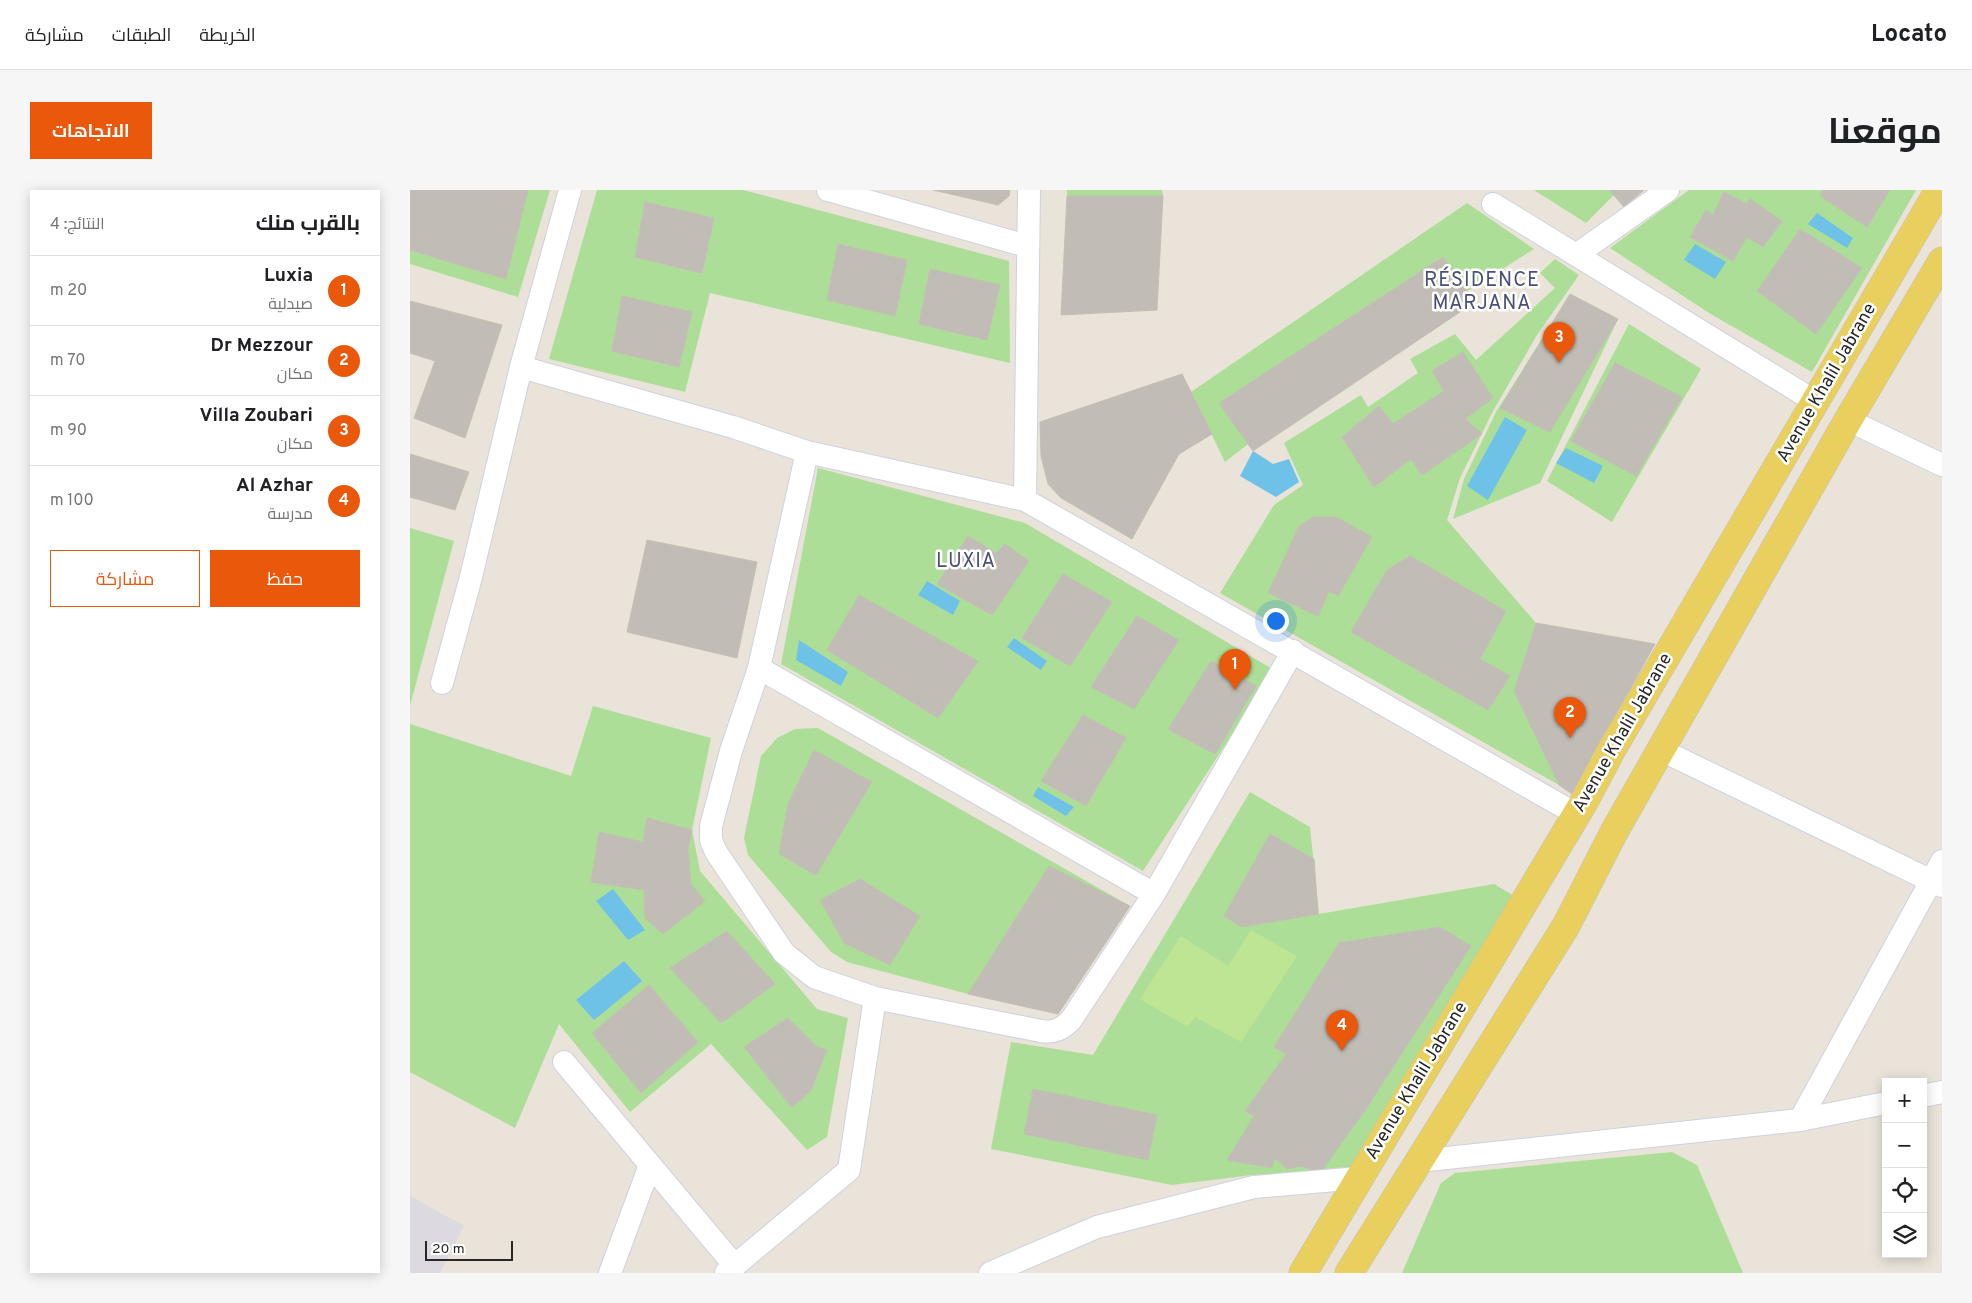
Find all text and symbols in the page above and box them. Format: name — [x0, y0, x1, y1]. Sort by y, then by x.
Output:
text: Locato — [1871, 20, 1947, 50]
text: مشاركة — [25, 25, 84, 48]
text: الطبقات — [112, 25, 171, 48]
text: الخريطة — [199, 25, 256, 48]
button: الاتجاهات — [30, 102, 152, 159]
text: موقعنا — [1828, 112, 1942, 156]
text: بالقرب منك — [256, 211, 360, 238]
text: النتائج: 4 — [50, 215, 104, 235]
text: Luxia — [264, 264, 313, 288]
district label: RÉSIDENCE MARJANA — [1424, 266, 1540, 317]
text: 20 m — [50, 281, 87, 301]
text: 1 — [341, 281, 347, 301]
text: صيدلية — [268, 295, 313, 315]
street label: Avenue Khalil Jabrane — [1772, 299, 1882, 467]
pin: 3 — [1543, 322, 1575, 363]
text: Dr Mezzour — [211, 334, 313, 358]
text: 70 m — [50, 351, 85, 371]
text: 2 — [339, 351, 349, 371]
text: مكان — [277, 365, 313, 385]
text: Villa Zoubari — [200, 404, 313, 428]
text: 90 m — [50, 421, 87, 441]
text: 3 — [339, 421, 349, 441]
text: مكان — [277, 435, 313, 455]
text: Al Azhar — [236, 474, 313, 498]
text: 100 m — [50, 491, 94, 511]
text: 4 — [339, 491, 349, 511]
text: مدرسة — [267, 505, 313, 525]
district label: LUXIA — [936, 549, 996, 575]
button: مشاركة — [50, 550, 200, 607]
button: حفظ — [210, 550, 360, 607]
your location — [1263, 608, 1289, 634]
pin: 1 — [1219, 649, 1251, 690]
street label: Avenue Khalil Jabrane — [1568, 649, 1678, 817]
pin: 2 — [1554, 697, 1586, 738]
street label: Avenue Khalil Jabrane — [1361, 998, 1473, 1164]
pin: 4 — [1326, 1010, 1358, 1051]
map controls — [1882, 1078, 1927, 1258]
button: + — [1882, 1078, 1927, 1123]
button: − — [1882, 1123, 1927, 1168]
button: locate — [1882, 1168, 1927, 1213]
button: layers — [1882, 1213, 1927, 1258]
scale bar — [425, 1238, 512, 1261]
text: 20 m — [432, 1241, 465, 1258]

